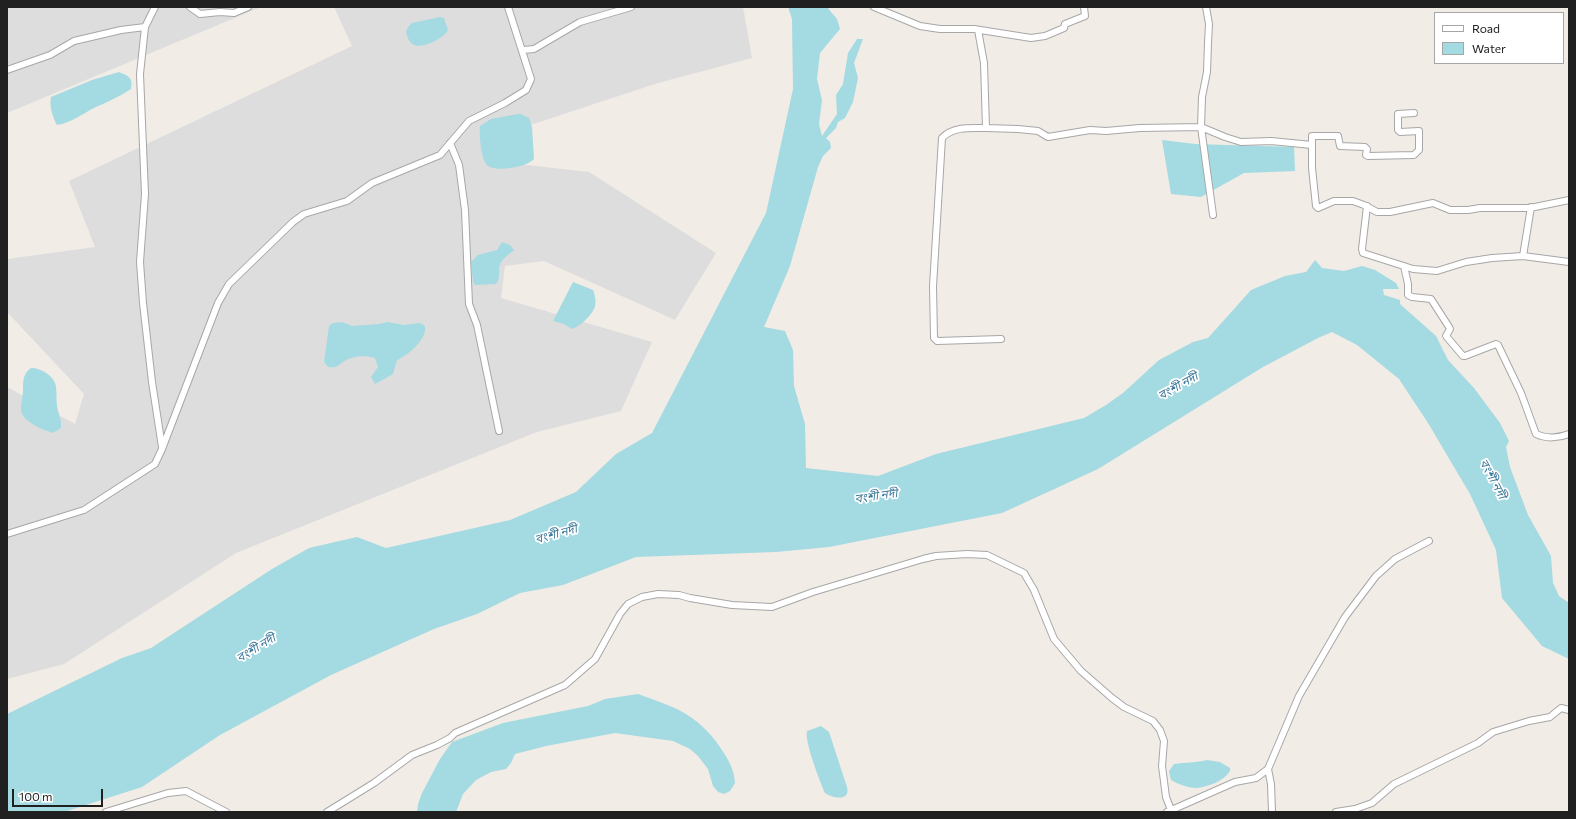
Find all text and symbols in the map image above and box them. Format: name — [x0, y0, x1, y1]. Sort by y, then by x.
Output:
legend — [1434, 12, 1564, 64]
text: Road — [1472, 21, 1500, 35]
text: Water — [1472, 41, 1506, 55]
water label: বংশী নদী — [1156, 369, 1200, 403]
water label: বংশী নদী — [1477, 457, 1509, 501]
water label: বংশী নদী — [854, 486, 898, 506]
water label: বংশী নদী — [533, 521, 579, 547]
water label: বংশী নদী — [234, 631, 278, 665]
scale bar — [14, 781, 105, 807]
text: 100 m — [19, 789, 53, 803]

